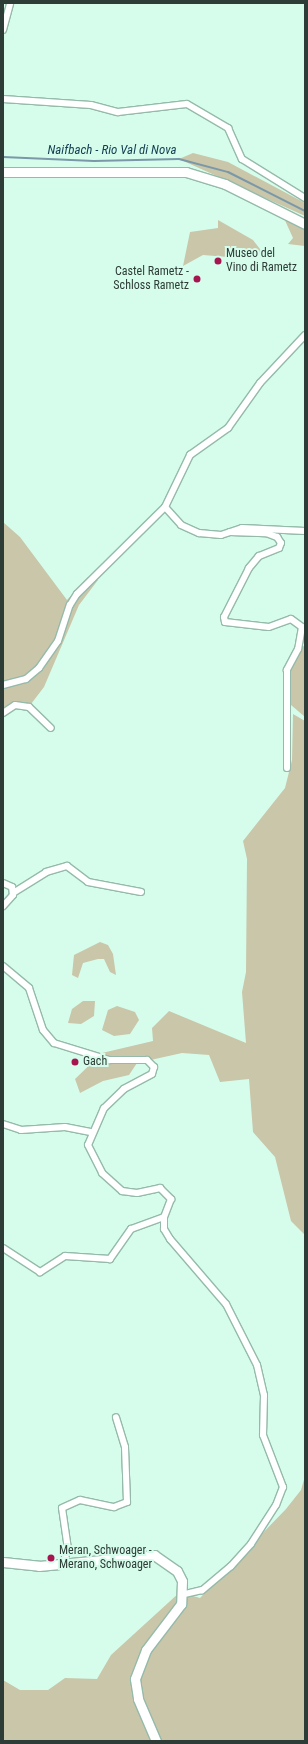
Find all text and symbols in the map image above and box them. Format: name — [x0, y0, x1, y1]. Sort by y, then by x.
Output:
water label: Naifbach - Rio Val di Nova — [47, 142, 177, 158]
place label: Museo del Vino di Rametz — [226, 247, 297, 275]
marker: Museo del Vino di Rametz — [213, 256, 223, 266]
place label: Castel Rametz - Schloss Rametz — [113, 265, 189, 293]
marker: Castel Rametz - Schloss Rametz — [192, 274, 202, 284]
place label: Gach — [83, 1055, 107, 1069]
marker: Gach — [70, 1057, 80, 1067]
place label: Meran, Schwoager - Merano, Schwoager — [59, 1544, 152, 1572]
marker: Meran, Schwoager - Merano, Schwoager — [46, 1553, 56, 1563]

